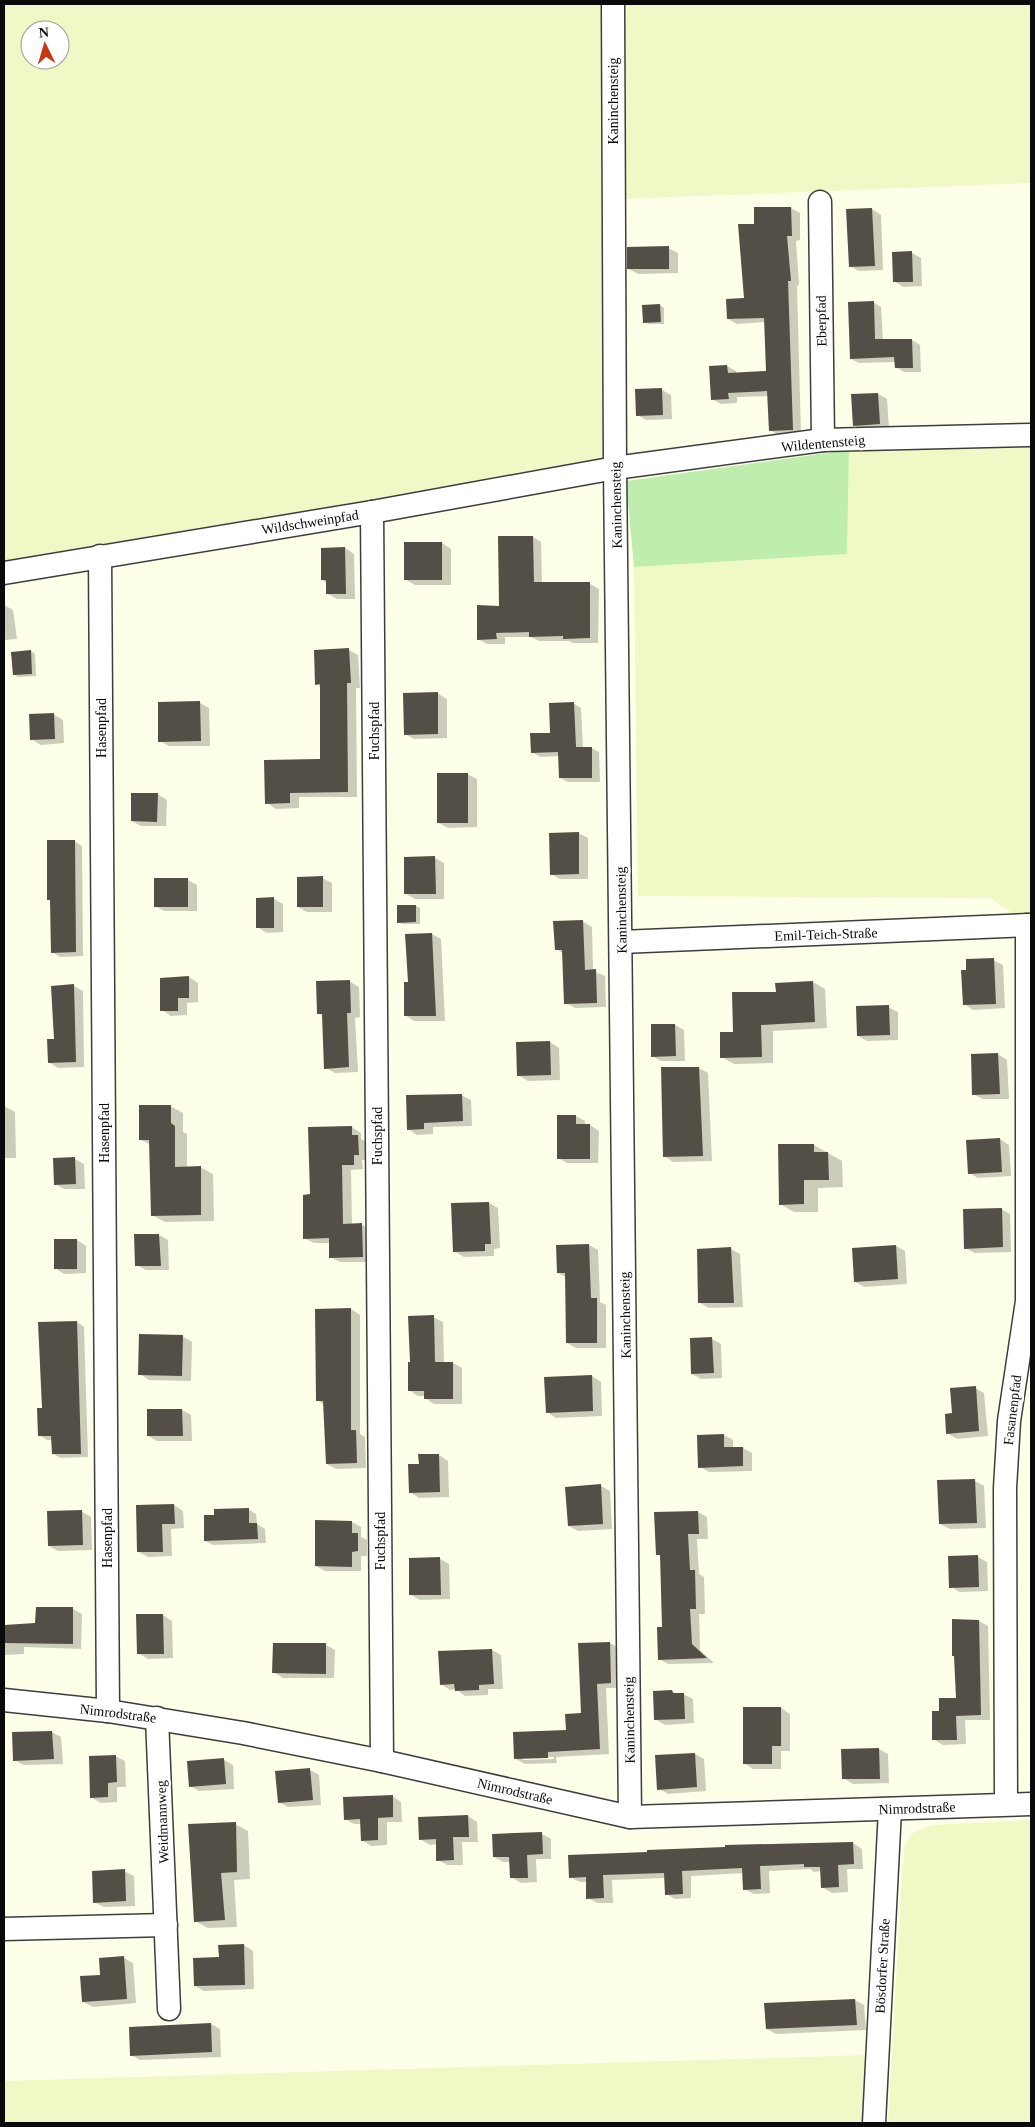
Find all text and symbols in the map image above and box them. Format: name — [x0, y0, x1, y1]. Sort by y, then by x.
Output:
north arrow — [20, 20, 70, 70]
text: N — [38, 25, 50, 40]
street label: Kaninchensteig — [606, 57, 621, 145]
street label: Eberpfad — [814, 295, 829, 347]
street label: Wildentensteig — [780, 432, 866, 455]
street label: Kaninchensteig — [608, 461, 625, 549]
street label: Wildschweinpfad — [260, 507, 360, 538]
street label: Hasenpfad — [94, 698, 109, 758]
street label: Fuchspfad — [367, 702, 382, 760]
street label: Kaninchensteig — [613, 866, 630, 954]
street label: Emil-Teich-Straße — [774, 925, 878, 944]
street label: Hasenpfad — [97, 1103, 112, 1163]
street label: Fuchspfad — [370, 1107, 385, 1165]
street label: Kaninchensteig — [617, 1271, 634, 1359]
street label: Fasanenpfad — [1001, 1374, 1024, 1446]
street label: Hasenpfad — [100, 1508, 115, 1568]
street label: Fuchspfad — [373, 1512, 388, 1570]
street label: Kaninchensteig — [621, 1676, 638, 1764]
street label: Nimrodstraße — [79, 1701, 157, 1726]
street label: Nimrodstraße — [476, 1776, 554, 1807]
street label: Weidmannweg — [154, 1780, 171, 1864]
street label: Nimrodstraße — [878, 1800, 956, 1817]
street label: Bösdorfer Straße — [873, 1918, 892, 2014]

